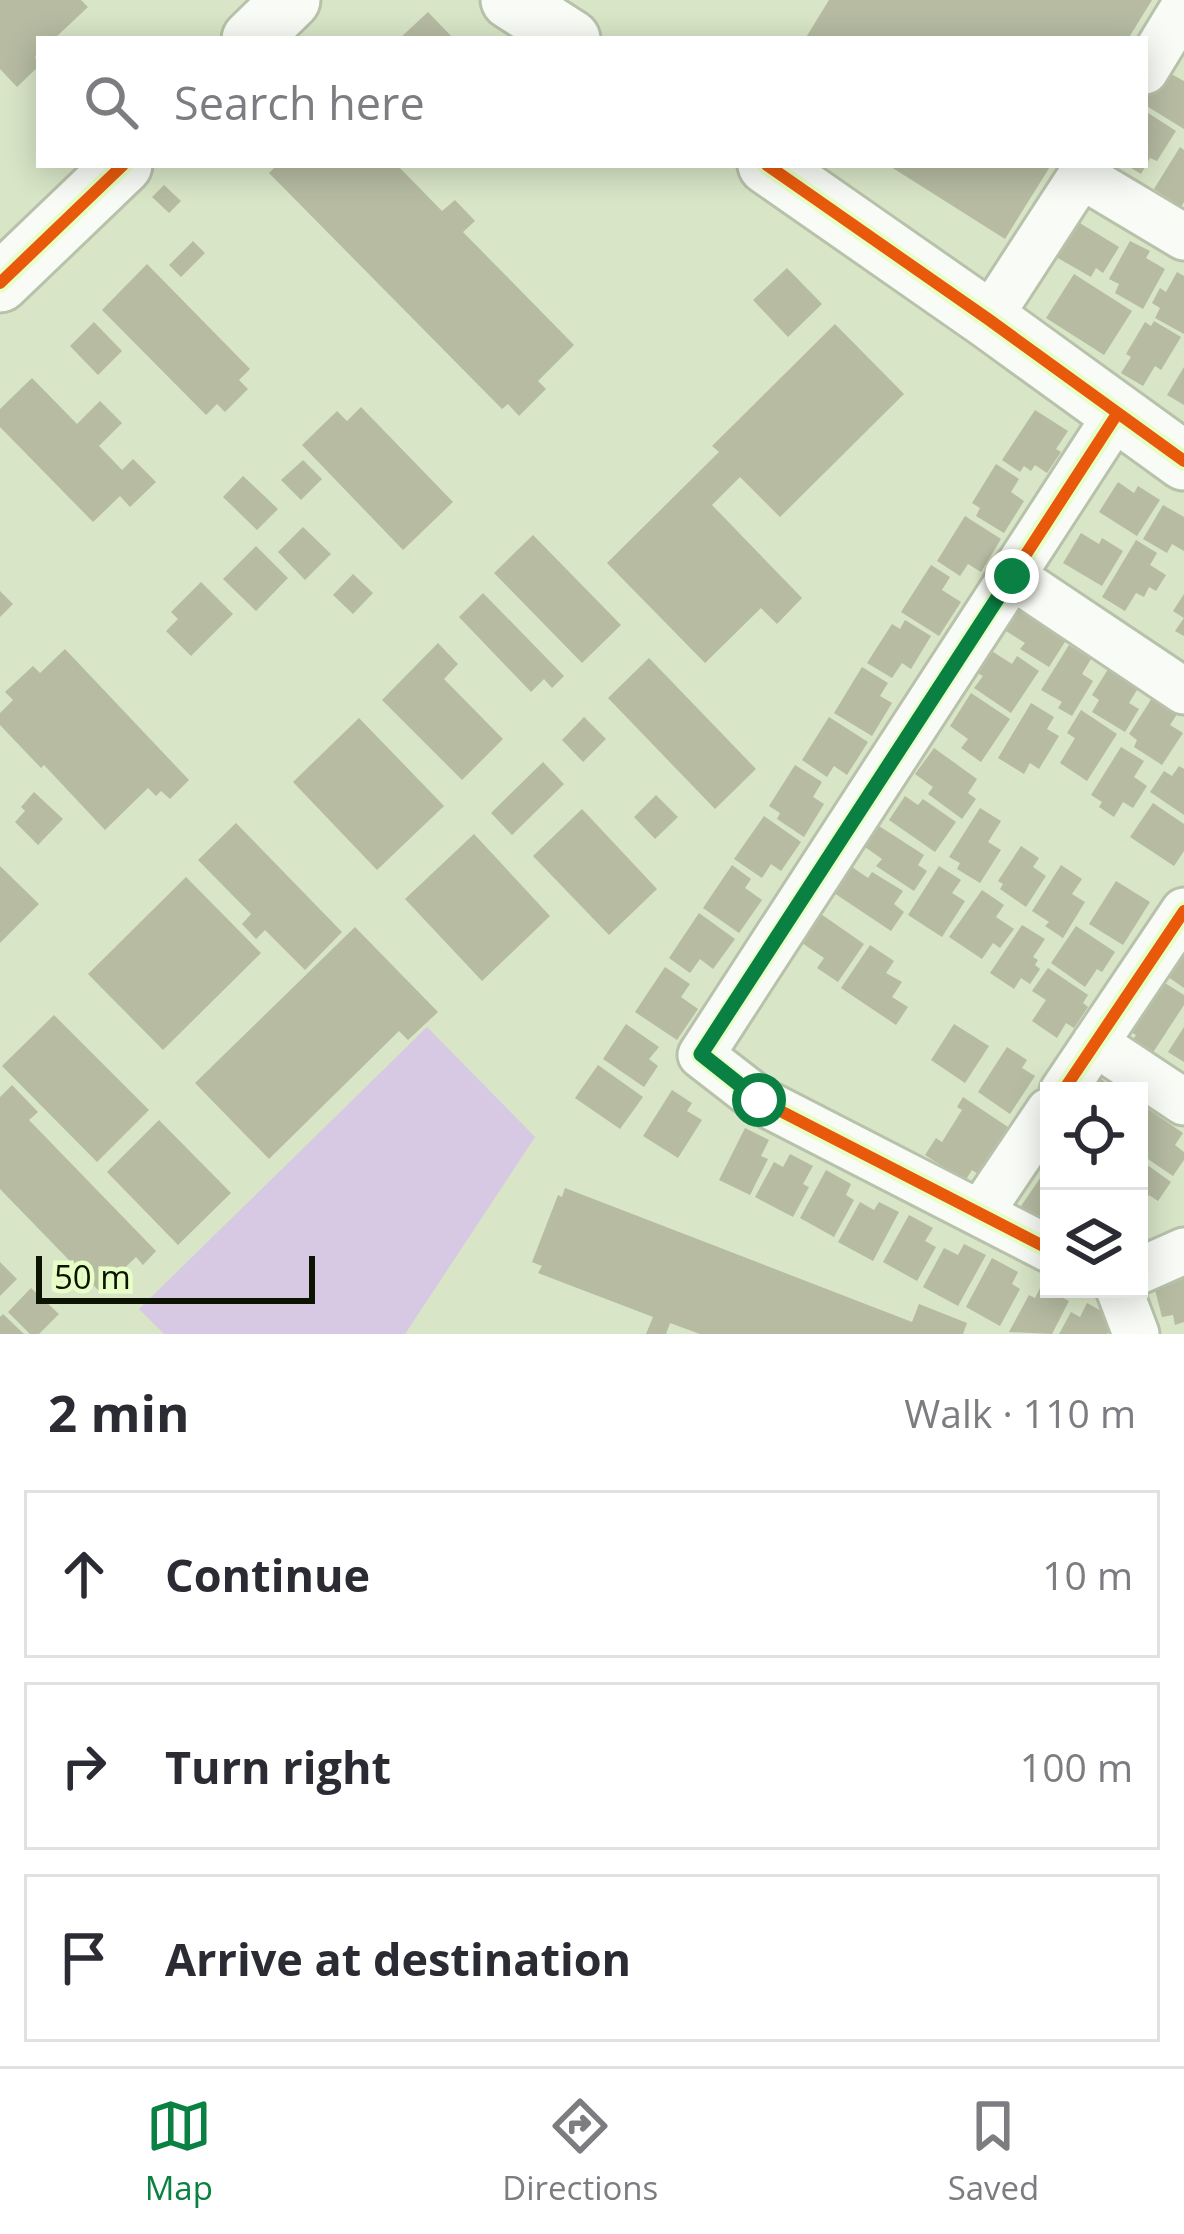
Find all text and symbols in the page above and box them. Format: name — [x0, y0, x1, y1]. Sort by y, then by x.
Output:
search box — [36, 36, 1148, 168]
icon: search — [78, 69, 144, 135]
text: Search here — [174, 72, 425, 133]
route end — [985, 549, 1039, 603]
route start — [732, 1073, 786, 1127]
map controls — [1040, 1082, 1148, 1298]
button: locate — [1040, 1082, 1148, 1190]
button: layers — [1040, 1190, 1148, 1298]
scale bar — [36, 1250, 315, 1303]
text: 50 m — [54, 1254, 131, 1299]
text: 2 min — [48, 1377, 190, 1447]
text: Walk · 110 m — [904, 1386, 1136, 1439]
icon: ahead — [51, 1541, 117, 1607]
text: Continue — [165, 1544, 370, 1605]
text: 10 m — [1042, 1548, 1133, 1601]
icon: right — [51, 1733, 117, 1799]
text: Turn right — [165, 1736, 391, 1797]
text: 100 m — [1020, 1740, 1133, 1793]
icon: arrive — [51, 1925, 117, 1991]
text: Arrive at destination — [165, 1928, 631, 1989]
tab: Map — [145, 2093, 213, 2210]
tab: Directions — [502, 2093, 658, 2210]
tab: Saved — [948, 2093, 1039, 2210]

